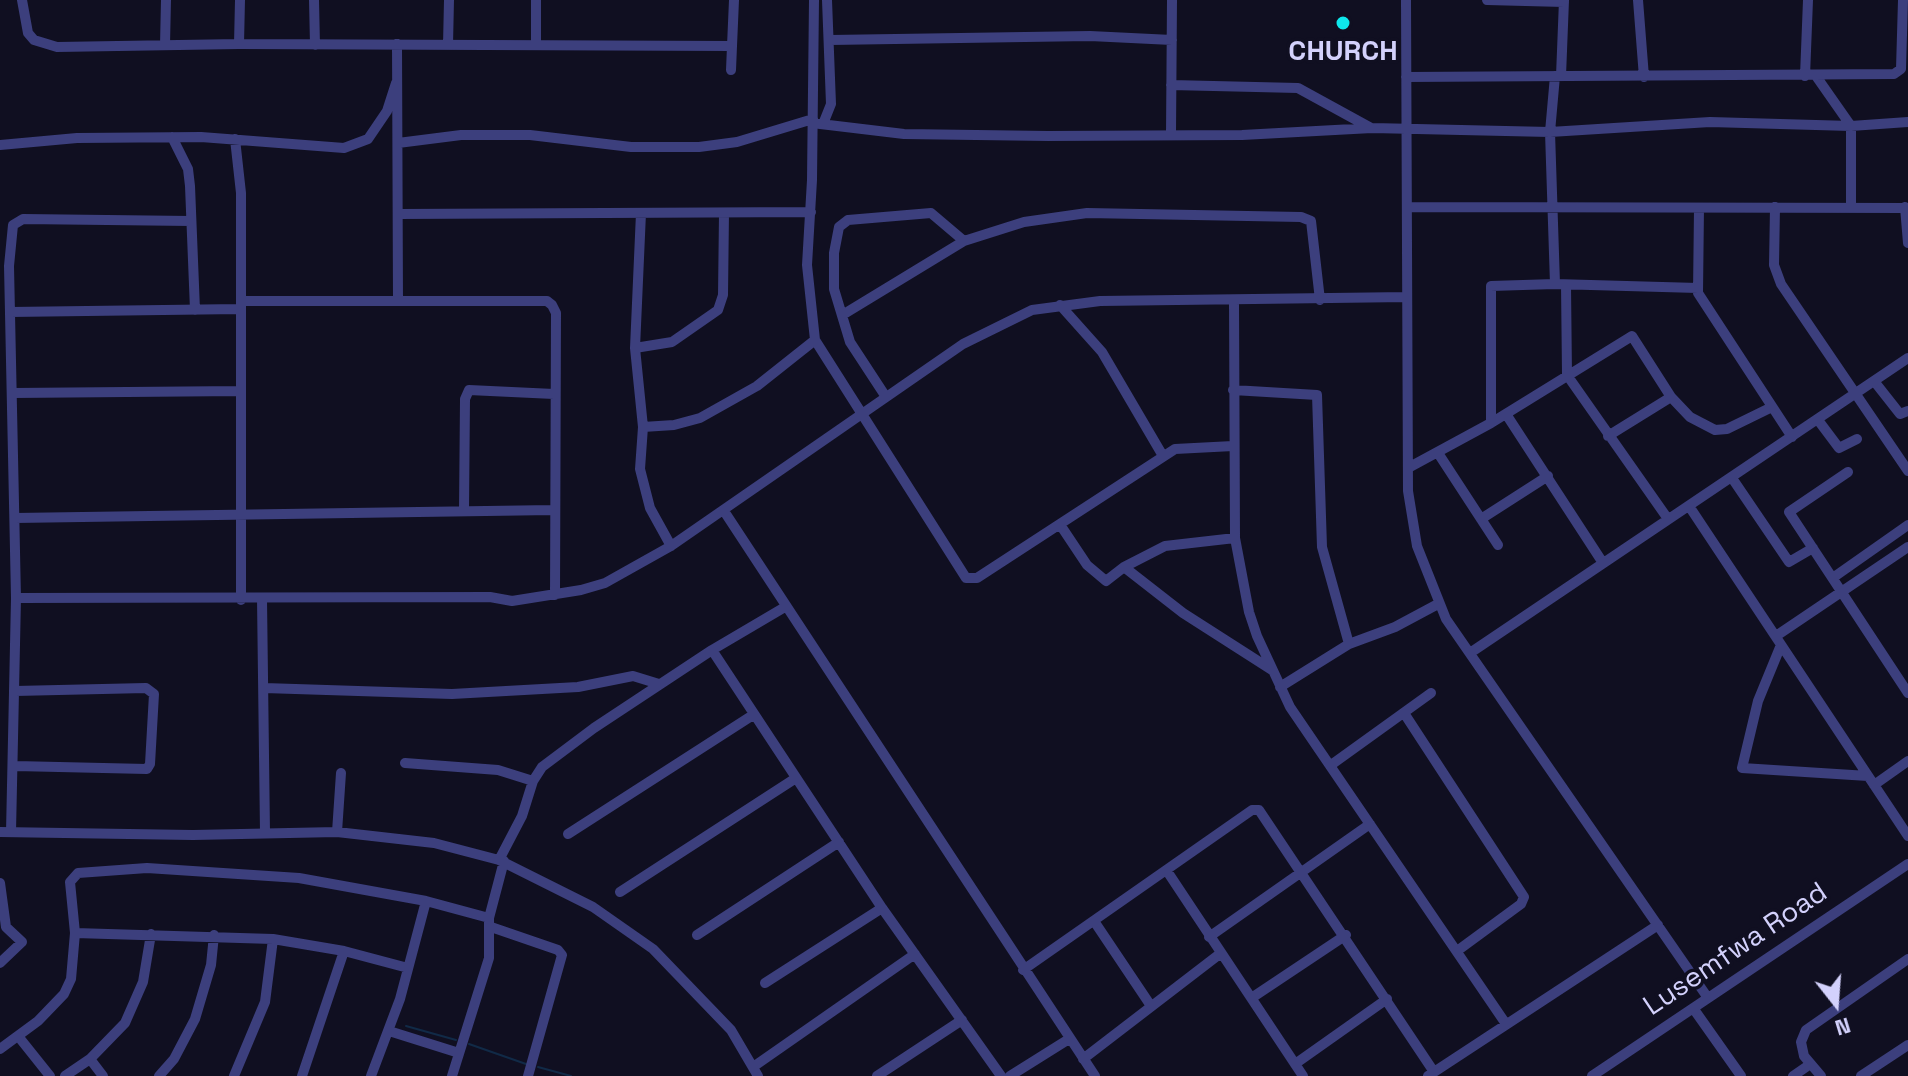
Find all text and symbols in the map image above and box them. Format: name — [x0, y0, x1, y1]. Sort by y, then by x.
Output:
marker: CHURCH — [1334, 14, 1352, 32]
place label: CHURCH — [1288, 35, 1398, 69]
street label: Lusemfwa Road — [1638, 876, 1834, 1024]
north arrow — [1796, 964, 1876, 1044]
text: N — [1832, 1011, 1854, 1042]

